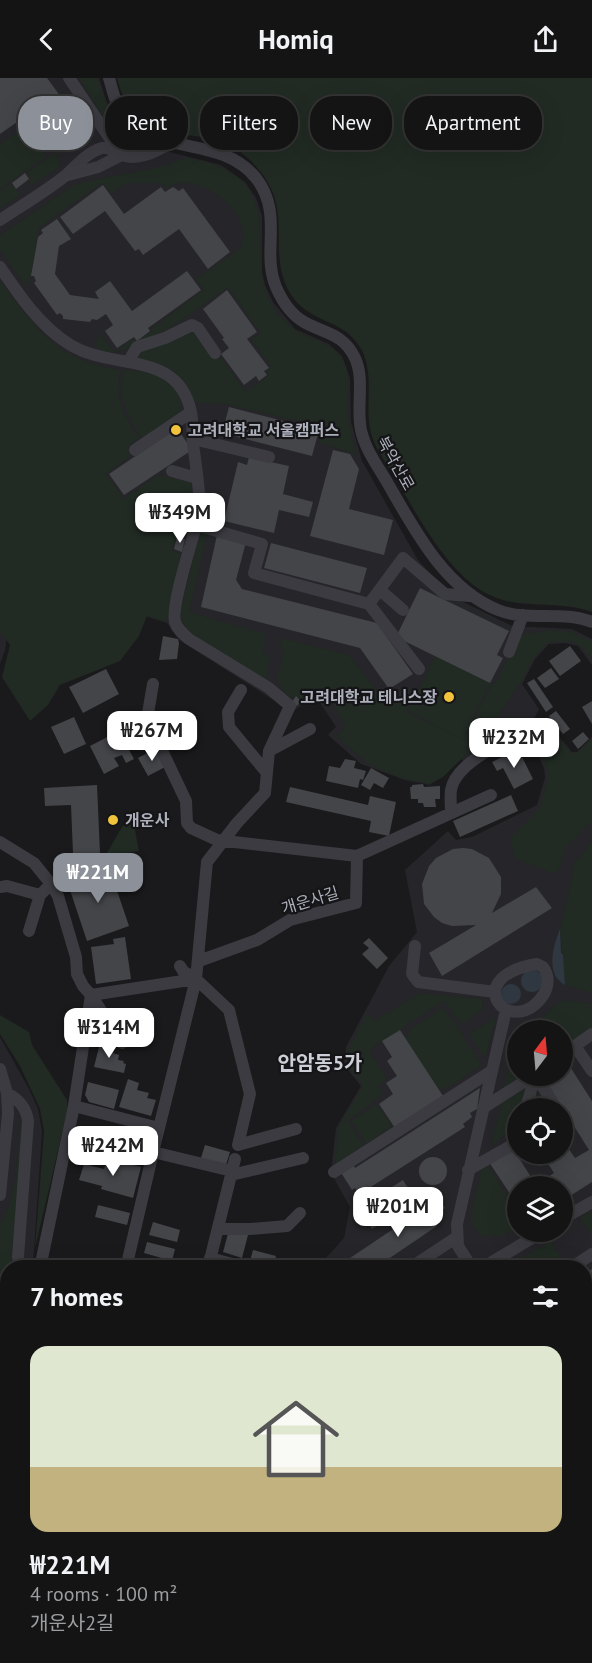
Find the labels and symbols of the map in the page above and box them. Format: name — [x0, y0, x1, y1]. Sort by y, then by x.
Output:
place label: 고려대학교 서울캠퍼스 — [188, 420, 340, 440]
marker: 고려대학교 서울캠퍼스 — [169, 423, 183, 437]
street label: 북악산로 — [373, 432, 419, 494]
pin: ₩349M — [138, 493, 222, 544]
place label: 고려대학교 테니스장 — [300, 687, 437, 707]
marker: 고려대학교 테니스장 — [442, 690, 456, 704]
pin: ₩267M — [110, 711, 194, 762]
pin: ₩232M — [472, 718, 556, 769]
place label: 개운사 — [125, 810, 169, 830]
marker: 개운사 — [106, 813, 120, 827]
pin: ₩221M — [56, 853, 140, 904]
street label: 개운사길 — [279, 882, 341, 918]
pin: ₩314M — [67, 1008, 151, 1059]
north arrow — [507, 1020, 573, 1086]
district label: 안암동5가 — [278, 1050, 362, 1076]
pin: ₩242M — [71, 1126, 155, 1177]
pin: ₩201M — [356, 1187, 440, 1238]

